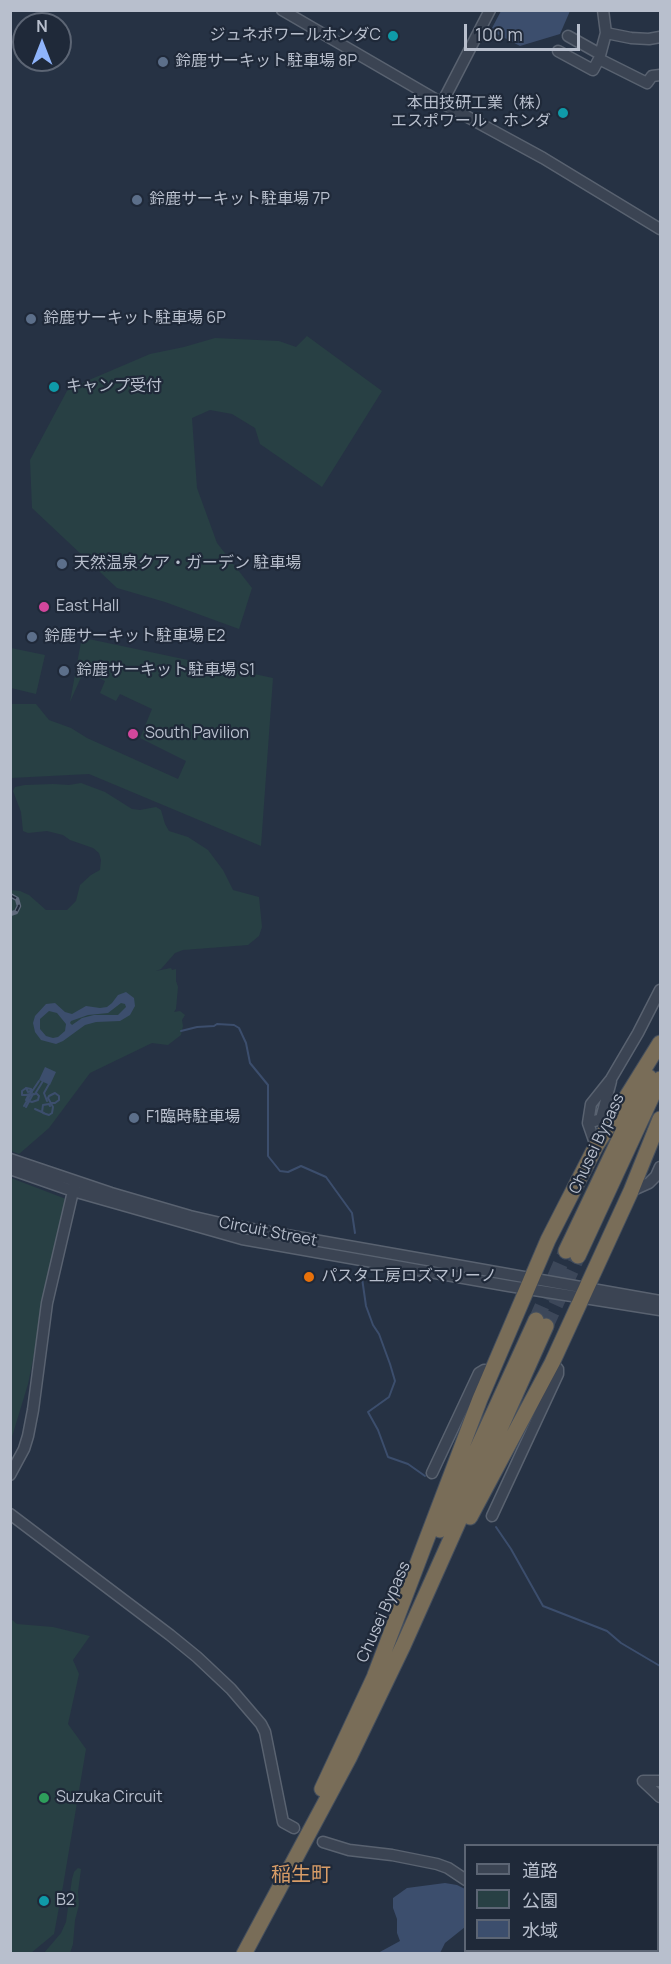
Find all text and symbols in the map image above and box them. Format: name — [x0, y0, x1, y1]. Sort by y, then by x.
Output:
north arrow — [12, 12, 72, 72]
scale bar — [467, 12, 582, 50]
text: N — [36, 15, 48, 37]
text: 100 m — [475, 22, 523, 46]
place label: ジュネポワールホンダC — [210, 26, 381, 46]
marker: ジュネポワールホンダC — [386, 29, 400, 43]
place label: 鈴鹿サーキット駐車場 8P — [175, 52, 357, 72]
marker: 鈴鹿サーキット駐車場 8P — [156, 55, 170, 69]
place label: 本田技研工業（株） エスポワール・ホンダ — [391, 94, 551, 132]
marker: 本田技研工業（株） エスポワール・ホンダ — [556, 106, 570, 120]
place label: 鈴鹿サーキット駐車場 7P — [149, 190, 330, 210]
marker: 鈴鹿サーキット駐車場 7P — [130, 193, 144, 207]
place label: 鈴鹿サーキット駐車場 6P — [43, 309, 226, 329]
marker: 鈴鹿サーキット駐車場 6P — [24, 312, 38, 326]
place label: キャンプ受付 — [66, 377, 162, 397]
marker: キャンプ受付 — [47, 380, 61, 394]
place label: 天然温泉クア・ガーデン 駐車場 — [74, 554, 301, 574]
marker: 天然温泉クア・ガーデン 駐車場 — [55, 557, 69, 571]
place label: East Hall — [56, 597, 119, 617]
marker: East Hall — [37, 600, 51, 614]
place label: 鈴鹿サーキット駐車場 E2 — [44, 627, 225, 647]
marker: 鈴鹿サーキット駐車場 E2 — [25, 630, 39, 644]
place label: 鈴鹿サーキット駐車場 S1 — [76, 661, 255, 681]
marker: 鈴鹿サーキット駐車場 S1 — [57, 664, 71, 678]
place label: South Pavilion — [145, 724, 249, 744]
marker: South Pavilion — [126, 727, 140, 741]
street label: Chusei Bypass — [565, 1091, 629, 1197]
place label: F1臨時駐車場 — [146, 1108, 240, 1128]
marker: F1臨時駐車場 — [127, 1111, 141, 1125]
street label: Circuit Street — [217, 1213, 319, 1251]
place label: パスタ工房ロズマリーノ — [321, 1267, 497, 1287]
marker: パスタ工房ロズマリーノ — [302, 1270, 316, 1284]
street label: Chusei Bypass — [353, 1559, 415, 1665]
place label: Suzuka Circuit — [56, 1788, 163, 1808]
marker: Suzuka Circuit — [37, 1791, 51, 1805]
legend — [464, 1844, 659, 1952]
text: 道路 — [522, 1858, 558, 1882]
district label: 稲生町 — [271, 1863, 331, 1887]
text: 公園 — [522, 1888, 558, 1912]
place label: B2 — [56, 1891, 75, 1911]
marker: B2 — [37, 1894, 51, 1908]
text: 水域 — [522, 1918, 558, 1942]

